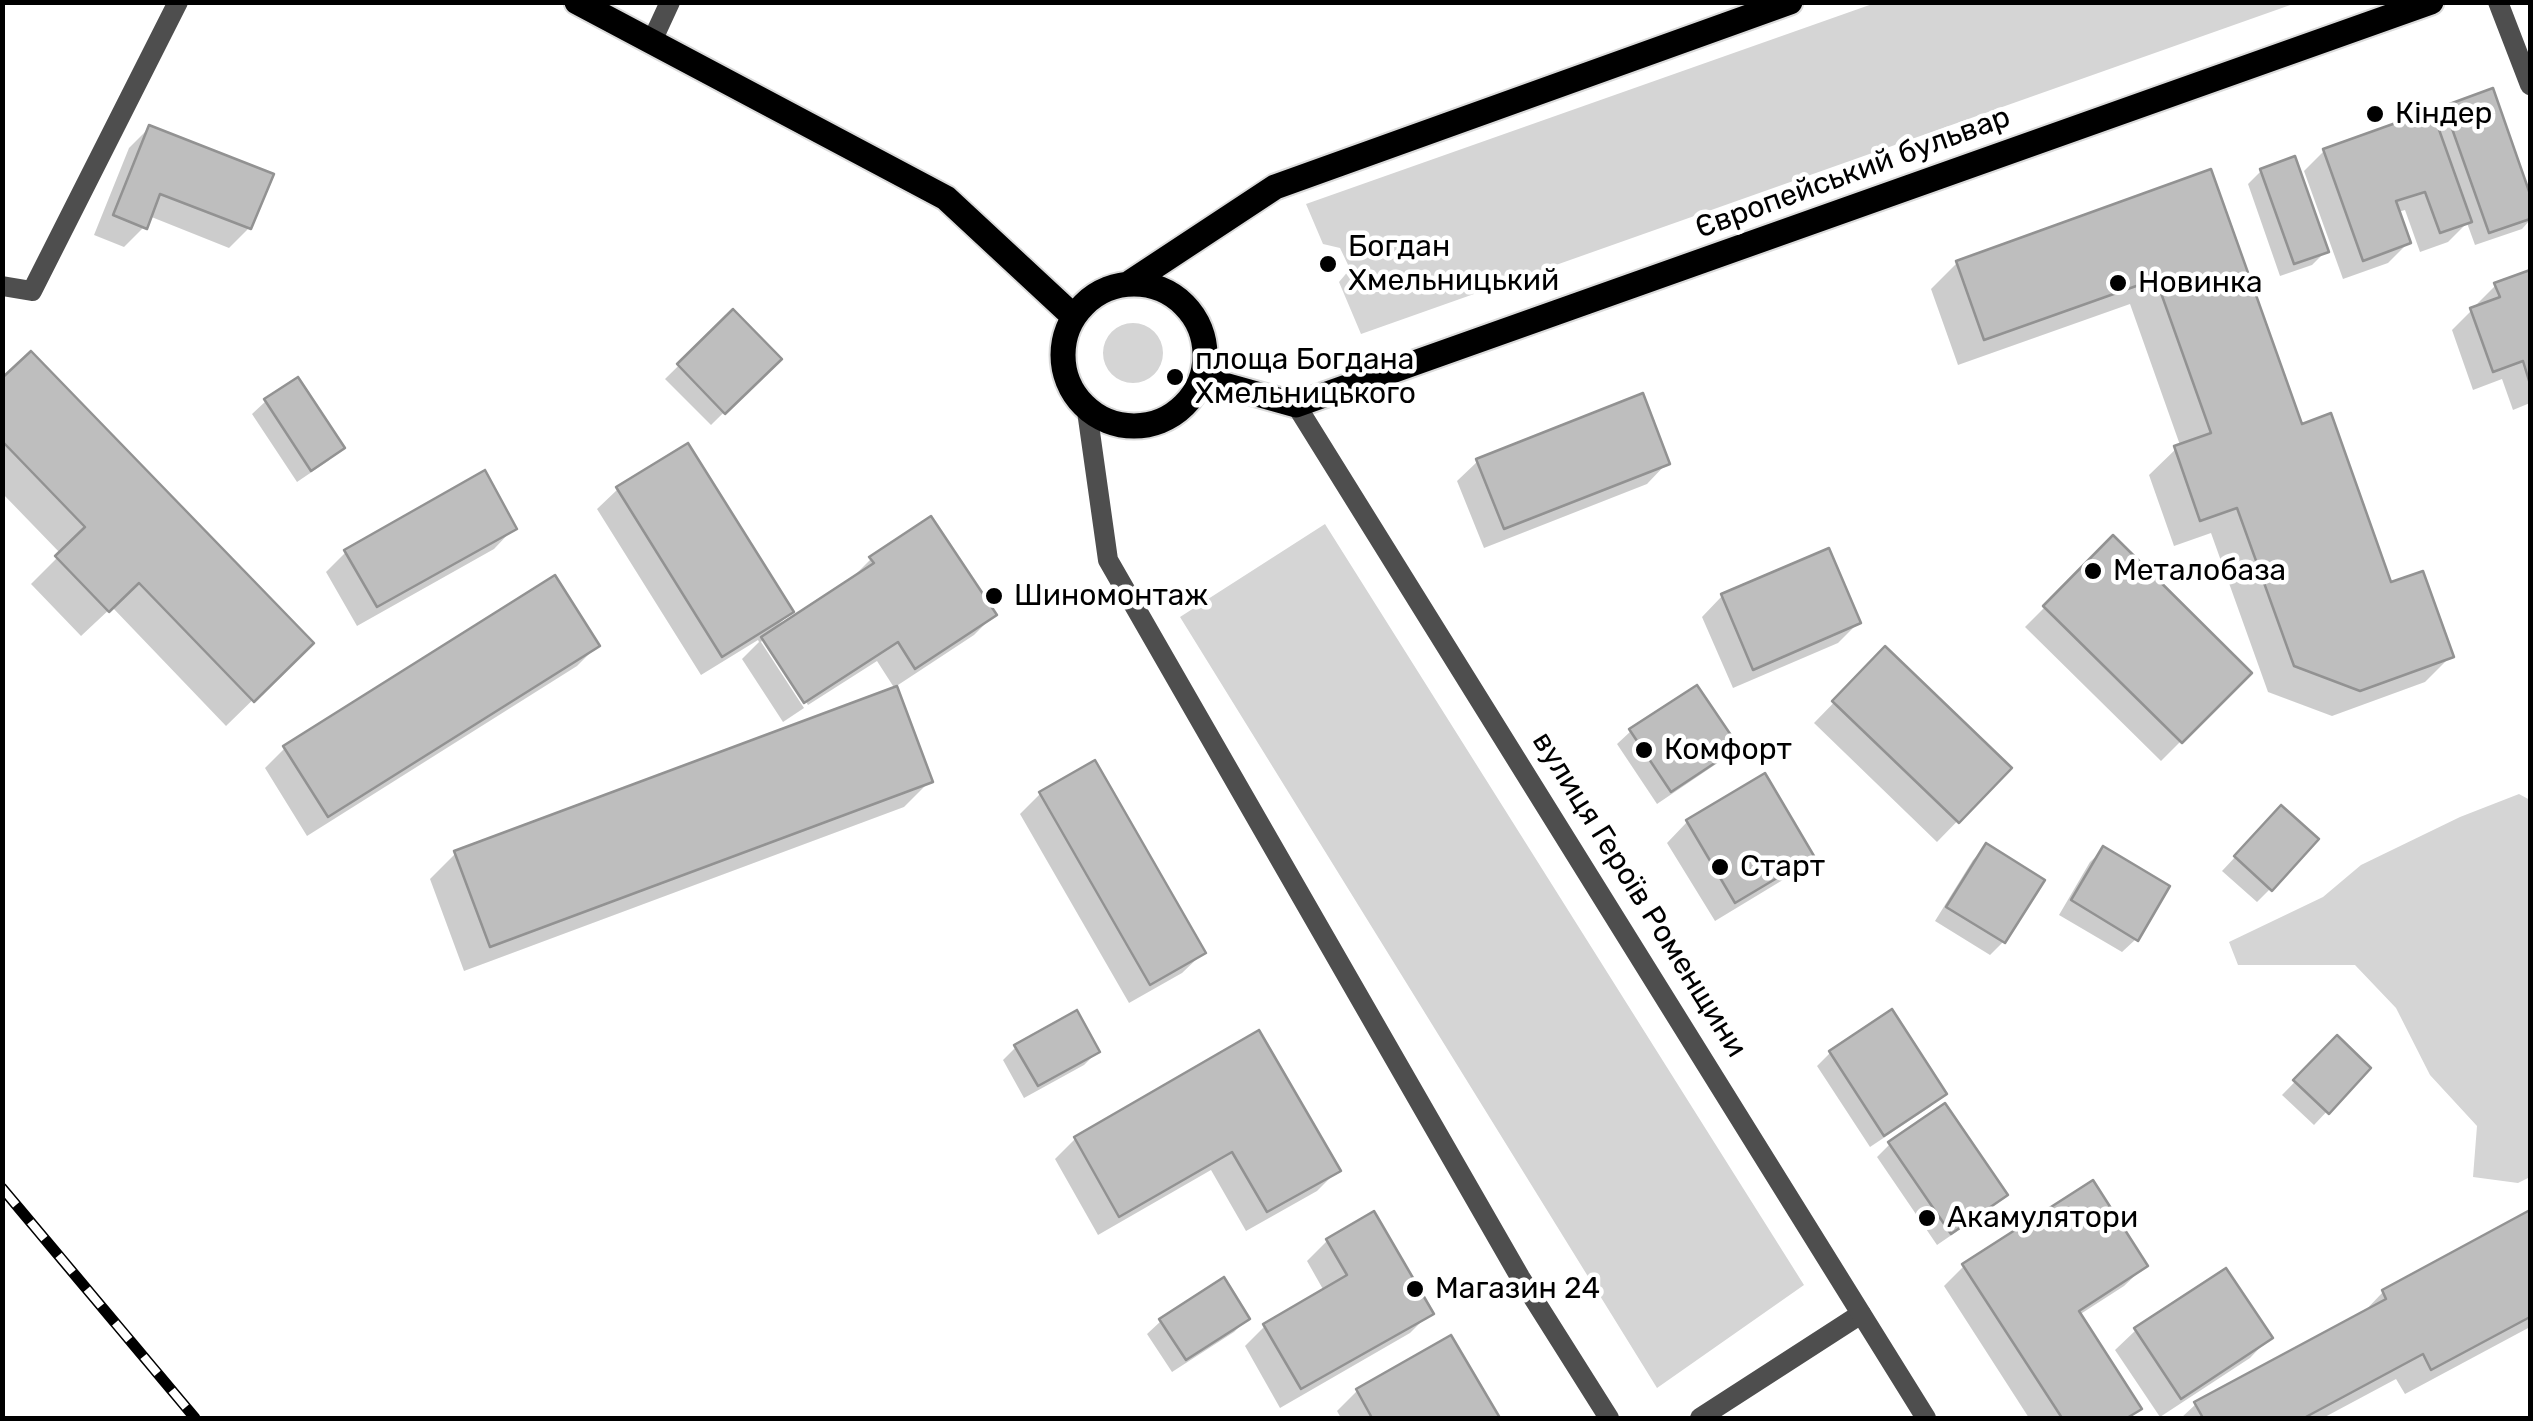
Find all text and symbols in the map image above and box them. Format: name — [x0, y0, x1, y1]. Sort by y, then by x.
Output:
place label: Кіндер — [2395, 96, 2492, 132]
street label: Європейський бульвар — [1691, 99, 2015, 247]
marker: Кіндер — [2364, 103, 2386, 125]
place label: Богдан Хмельницький — [1348, 229, 1559, 300]
marker: Богдан Хмельницький — [1317, 253, 1339, 275]
place label: Новинка — [2138, 265, 2263, 301]
marker: Новинка — [2107, 272, 2129, 294]
place label: площа Богдана Хмельницького — [1195, 342, 1416, 412]
marker: площа Богдана Хмельницького — [1164, 366, 1186, 388]
place label: Металобаза — [2113, 553, 2286, 589]
marker: Металобаза — [2082, 560, 2104, 582]
place label: Шиномонтаж — [1014, 578, 1208, 614]
marker: Шиномонтаж — [983, 585, 1005, 607]
street label: вулиця Героїв Роменщини — [1524, 726, 1754, 1064]
place label: Комфорт — [1664, 732, 1792, 768]
marker: Комфорт — [1633, 739, 1655, 761]
place label: Старт — [1740, 849, 1825, 885]
marker: Старт — [1709, 856, 1731, 878]
place label: Акамулятори — [1947, 1200, 2138, 1236]
marker: Акамулятори — [1916, 1207, 1938, 1229]
place label: Магазин 24 — [1435, 1271, 1600, 1307]
marker: Магазин 24 — [1404, 1278, 1426, 1300]

